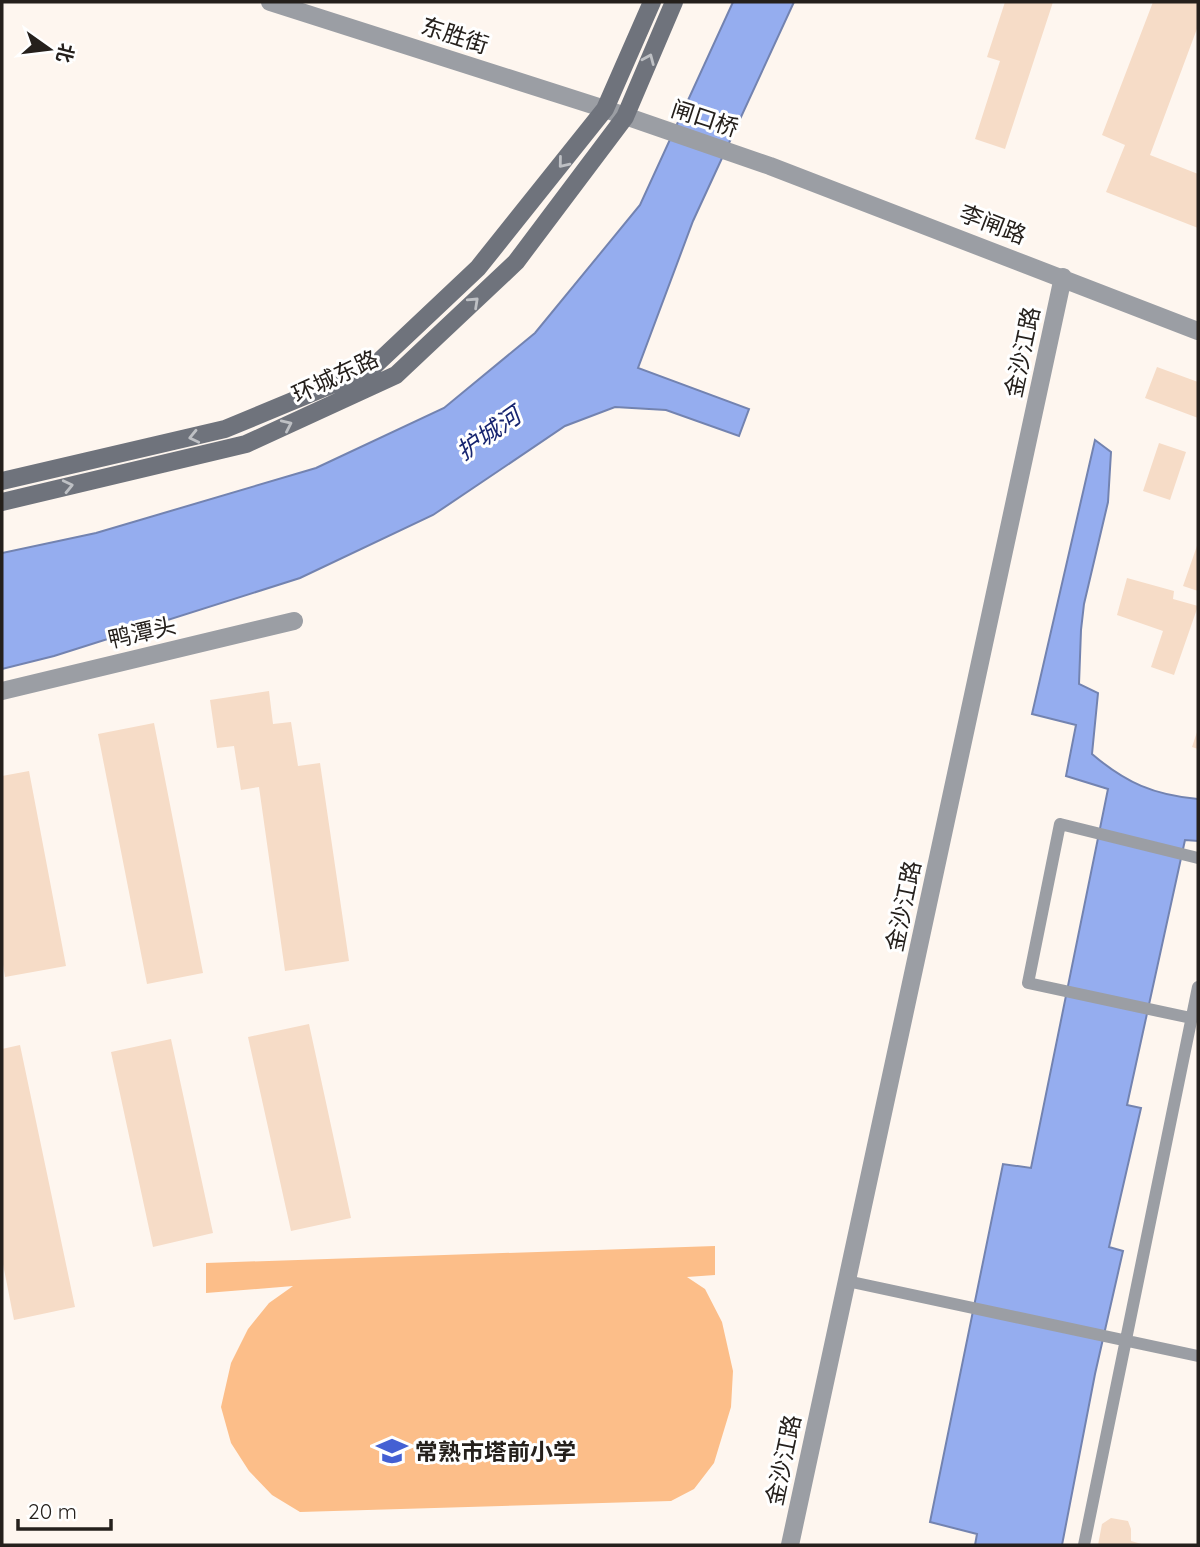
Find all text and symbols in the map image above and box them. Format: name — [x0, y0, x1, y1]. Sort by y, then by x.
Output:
street label: 东胜街 — [418, 11, 492, 59]
north arrow — [14, 14, 84, 84]
text: 北 — [52, 41, 79, 65]
one-way arrow — [641, 54, 655, 67]
street label: 闸口桥 — [668, 94, 742, 142]
one-way arrow — [558, 155, 571, 167]
street label: 李闸路 — [956, 198, 1030, 250]
one-way arrow — [466, 297, 479, 310]
street label: 金沙江路 — [998, 304, 1046, 400]
street label: 环城东路 — [287, 343, 383, 409]
water label: 护城河 — [450, 398, 529, 466]
one-way arrow — [279, 419, 292, 433]
one-way arrow — [188, 428, 200, 443]
one-way arrow — [62, 480, 74, 495]
street label: 鸭潭头 — [105, 610, 179, 654]
street label: 金沙江路 — [879, 858, 927, 954]
street label: 金沙江路 — [759, 1412, 807, 1508]
school or university icon: 常熟市塔前小学 — [375, 1434, 409, 1468]
place label: 常熟市塔前小学 — [415, 1437, 576, 1466]
scale bar — [18, 1488, 110, 1532]
text: 20 m — [28, 1498, 77, 1524]

